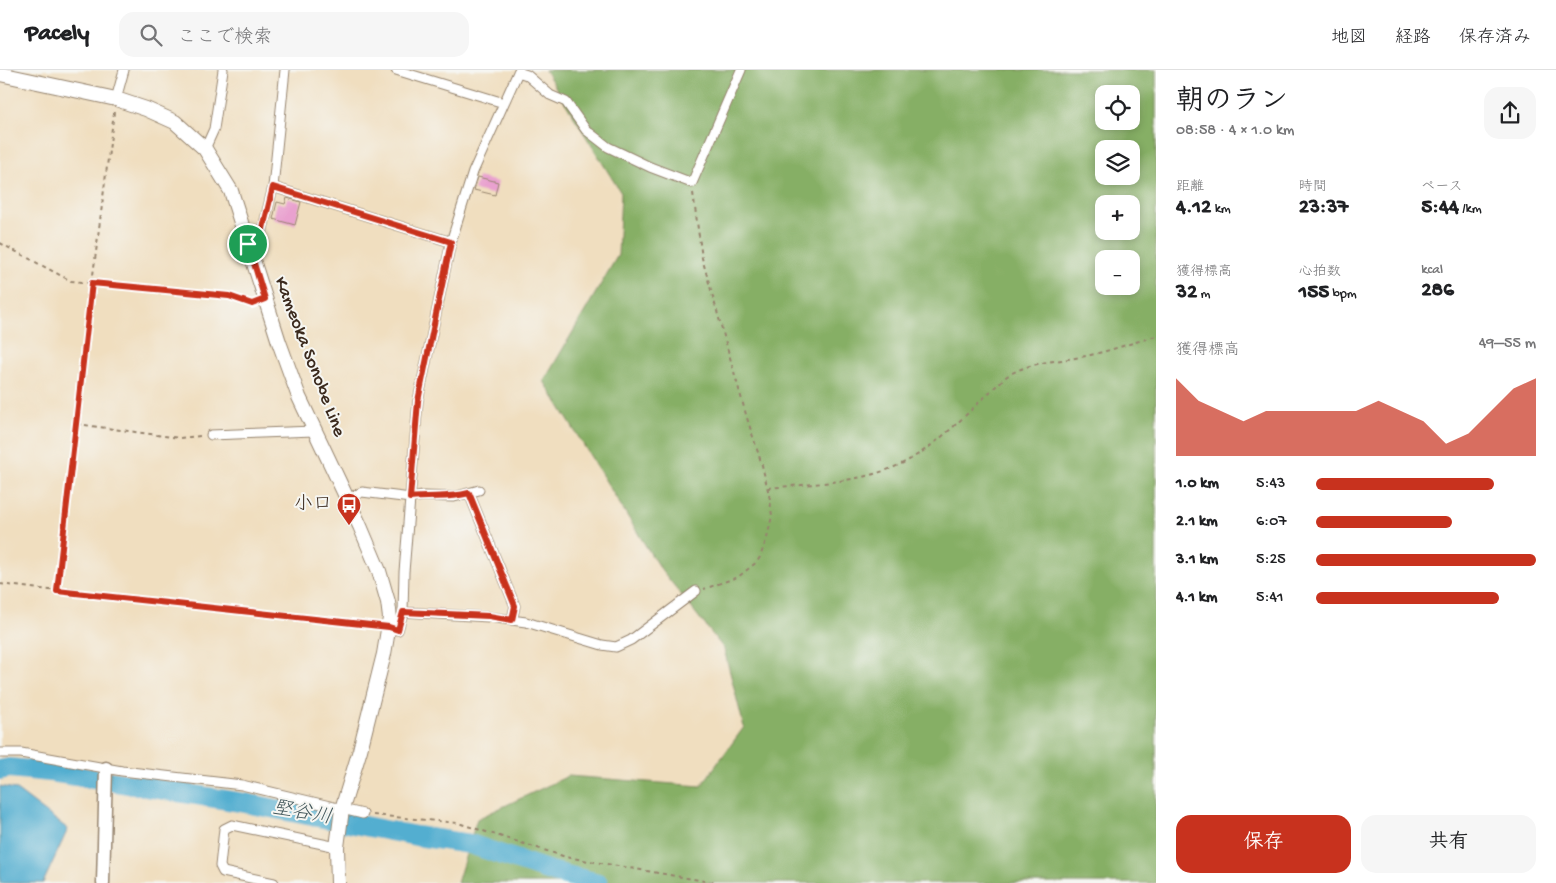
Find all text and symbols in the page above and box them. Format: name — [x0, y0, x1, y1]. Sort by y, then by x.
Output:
search box — [119, 12, 469, 57]
text: Pacely — [25, 20, 89, 49]
icon: search — [137, 21, 165, 49]
text: ここで検索 — [177, 27, 272, 50]
text: 地図 — [1331, 28, 1367, 49]
text: 経路 — [1395, 28, 1431, 49]
text: 保存済み — [1459, 28, 1531, 49]
map controls — [1095, 85, 1140, 295]
button: locate — [1095, 85, 1140, 130]
text: 朝のラン — [1176, 86, 1288, 119]
button: share — [1484, 87, 1536, 139]
text: 08:58 · 4 × 1.0 km — [1176, 122, 1294, 141]
button: layers — [1095, 140, 1140, 185]
text: 距離 — [1176, 179, 1204, 196]
text: 時間 — [1299, 179, 1327, 196]
text: ペース — [1421, 179, 1463, 196]
button: + — [1095, 195, 1140, 240]
text: 4.12 — [1176, 196, 1211, 221]
text: 23:37 — [1299, 196, 1348, 221]
text: 5:44 — [1421, 196, 1459, 221]
text: km — [1211, 201, 1231, 218]
text: /km — [1459, 201, 1482, 218]
pin — [227, 223, 269, 265]
icon: arrive — [234, 230, 262, 258]
button: − — [1095, 250, 1140, 295]
text: kcal — [1421, 262, 1443, 279]
text: 獲得標高 — [1176, 264, 1232, 281]
text: 心拍数 — [1299, 264, 1341, 281]
street label: Kameoka Sonobe Line — [268, 274, 350, 440]
text: 286 — [1421, 279, 1454, 304]
text: 32 — [1176, 281, 1197, 306]
text: 155 — [1299, 281, 1329, 306]
text: m — [1197, 286, 1210, 303]
text: bpm — [1329, 286, 1357, 303]
text: 49–55 m — [1479, 335, 1536, 354]
text: 獲得標高 — [1176, 342, 1240, 361]
text: 1.0 km — [1176, 475, 1219, 494]
text: 5:43 — [1256, 475, 1285, 494]
bus stop icon: 小口 — [336, 492, 362, 526]
place label: 小口 — [294, 493, 332, 517]
text: 2.1 km — [1176, 513, 1218, 532]
text: 6:07 — [1256, 513, 1287, 532]
text: 3.1 km — [1176, 551, 1218, 570]
text: 5:25 — [1256, 551, 1286, 570]
text: 4.1 km — [1176, 589, 1217, 608]
text: 5:41 — [1256, 589, 1283, 608]
water label: 堅谷川 — [270, 796, 334, 831]
button: 保存 — [1176, 815, 1351, 873]
button: 共有 — [1361, 815, 1536, 873]

